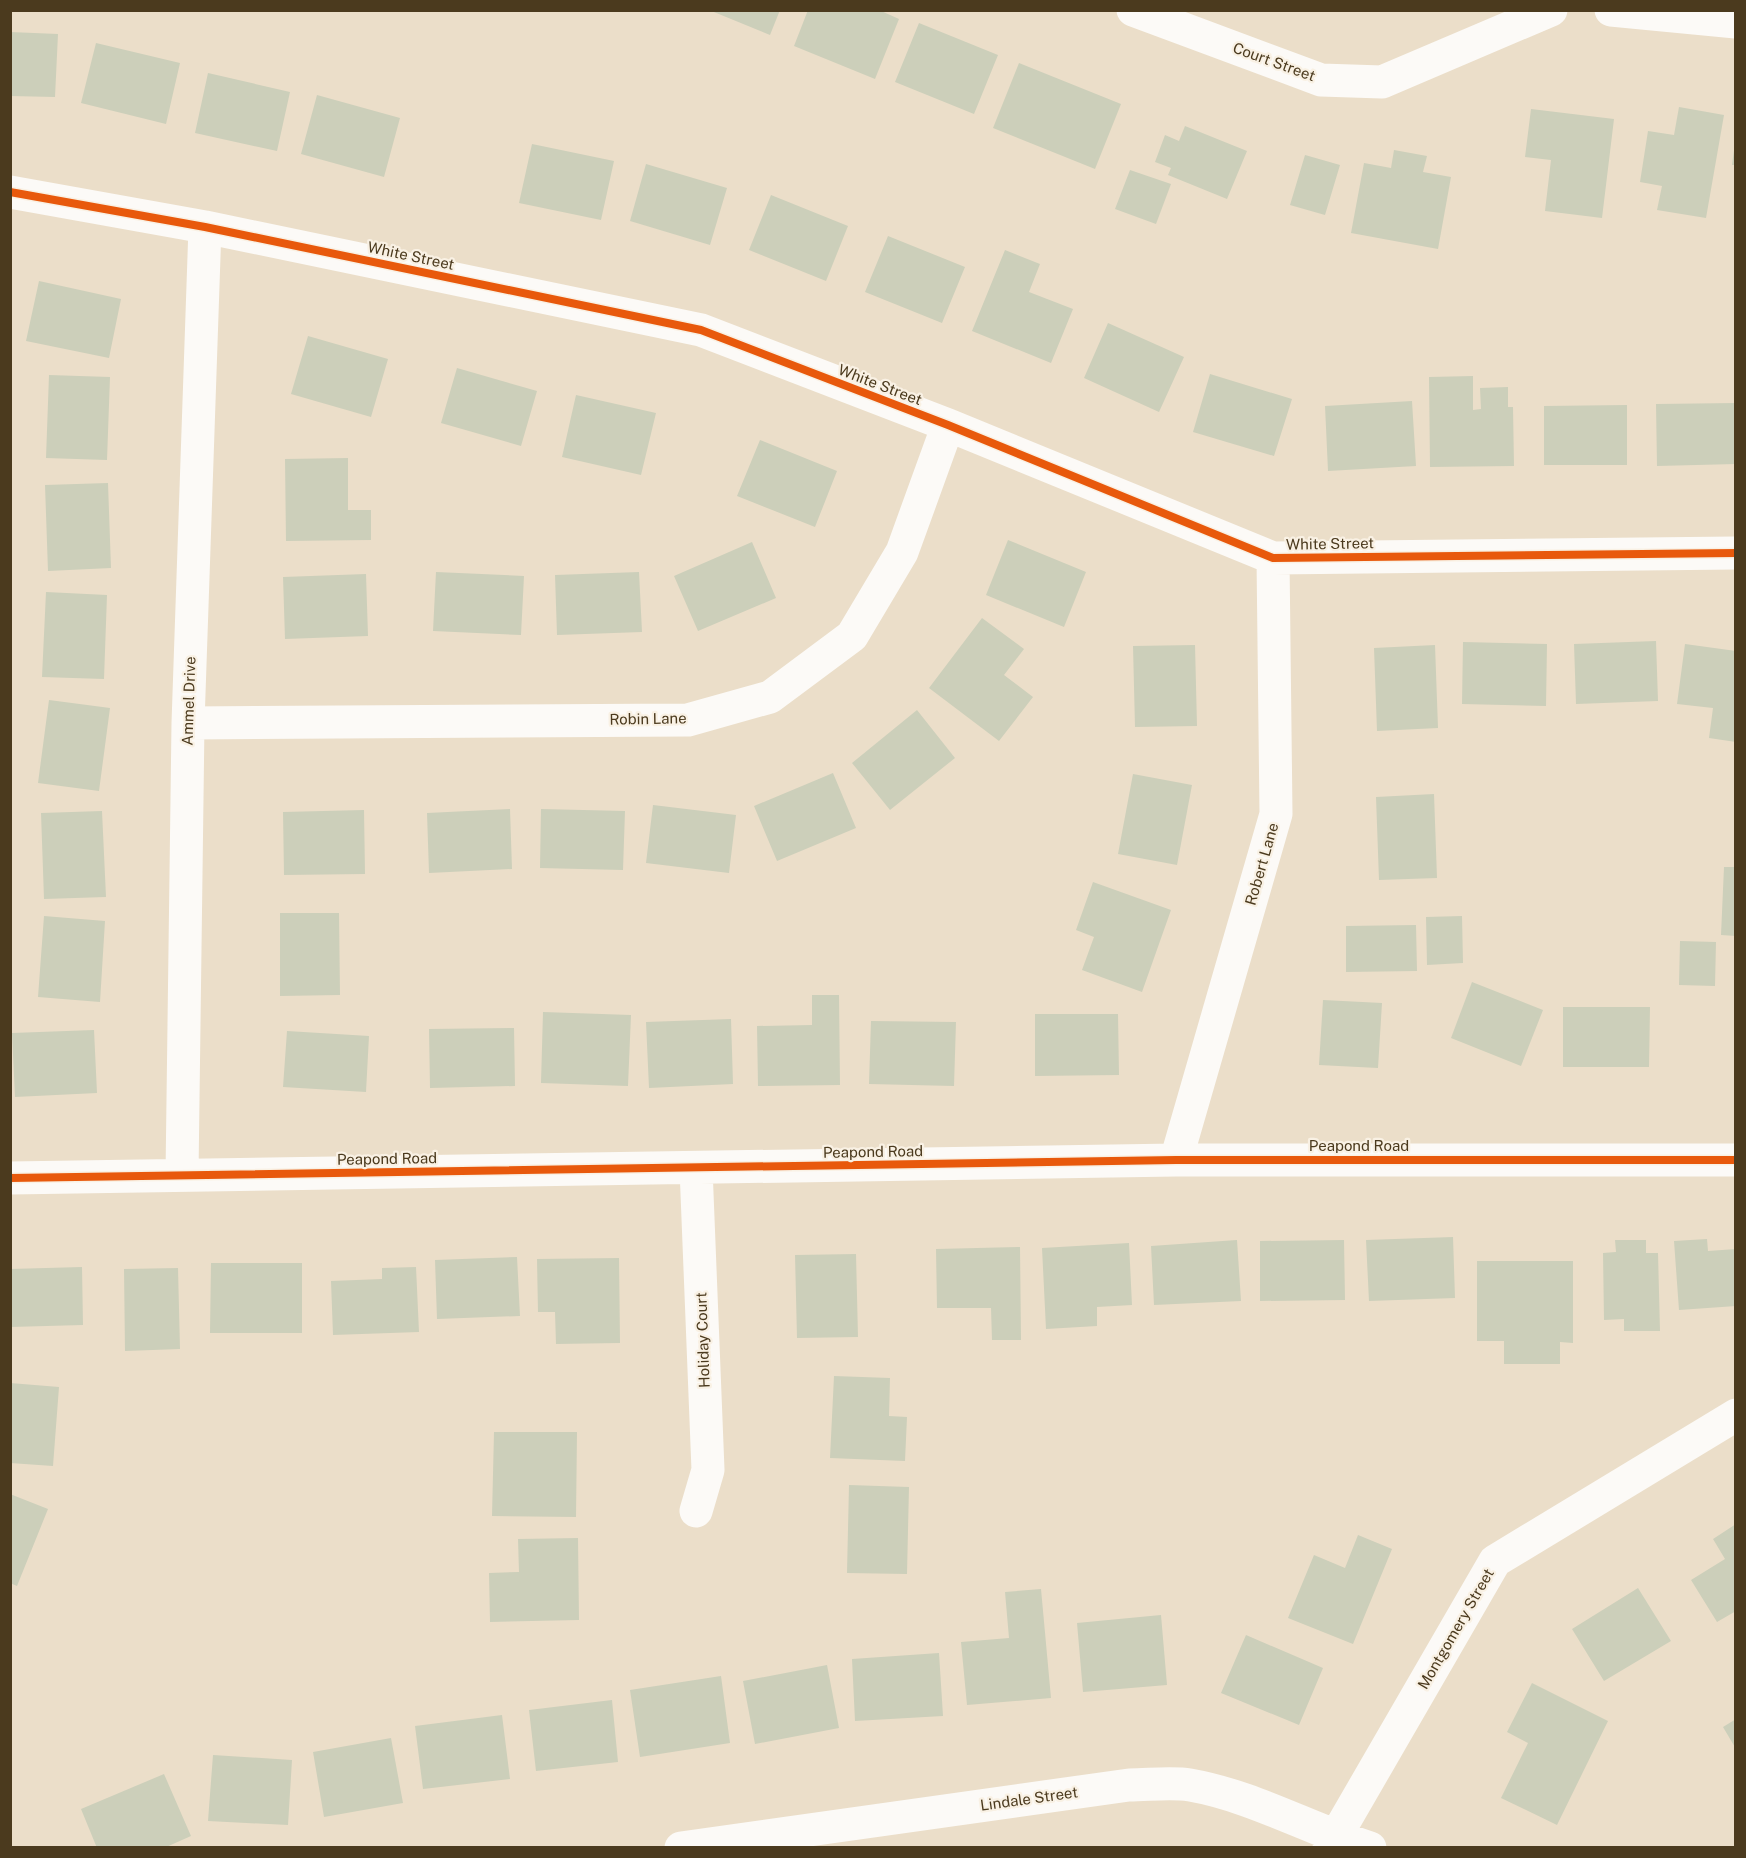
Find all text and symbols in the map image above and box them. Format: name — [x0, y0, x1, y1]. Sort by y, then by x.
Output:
street label: Court Street — [1231, 39, 1318, 84]
street label: White Street — [366, 238, 456, 273]
street label: White Street — [836, 361, 925, 408]
street label: White Street — [1286, 534, 1374, 553]
street label: Ammel Drive — [178, 656, 199, 746]
street label: Robin Lane — [609, 709, 687, 728]
street label: Robert Lane — [1242, 821, 1281, 907]
street label: Peapond Road — [1309, 1137, 1409, 1154]
street label: Peapond Road — [823, 1142, 923, 1161]
street label: Peapond Road — [337, 1149, 437, 1168]
street label: Holiday Court — [692, 1292, 713, 1388]
street label: Montgomery Street — [1414, 1565, 1497, 1692]
street label: Lindale Street — [979, 1783, 1079, 1814]

